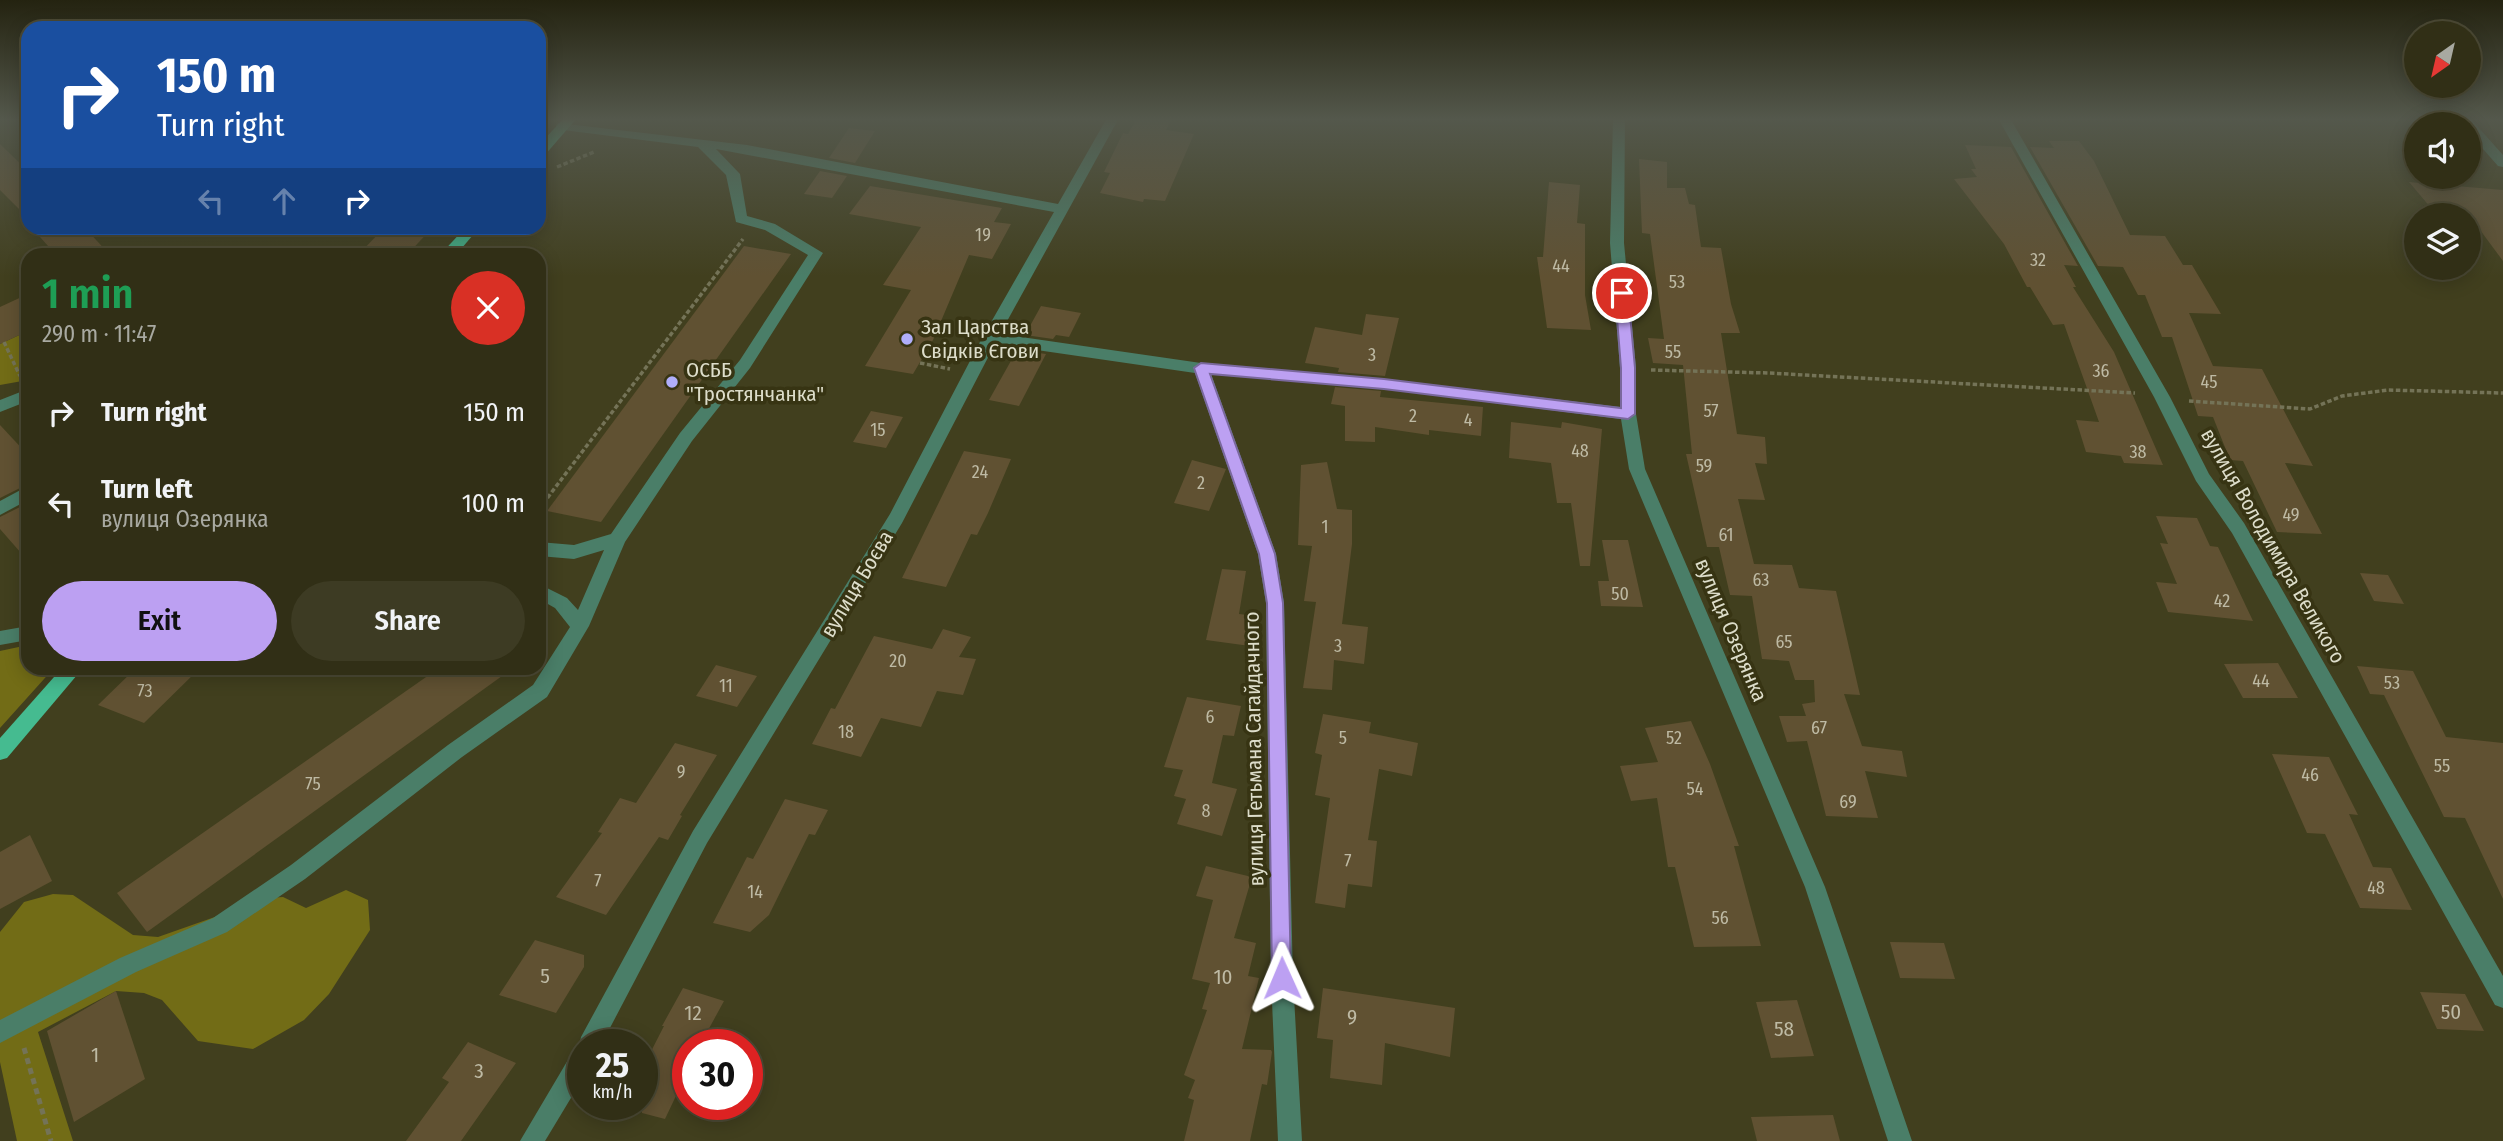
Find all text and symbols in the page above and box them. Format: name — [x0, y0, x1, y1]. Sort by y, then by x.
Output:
north arrow — [2404, 21, 2482, 98]
map controls — [2404, 21, 2481, 280]
text: 150 m — [157, 46, 276, 105]
icon: right — [42, 49, 133, 140]
text: Turn right — [157, 106, 284, 144]
button: sound — [2404, 112, 2481, 189]
icon: left — [192, 182, 230, 220]
icon: ahead — [265, 182, 303, 220]
icon: right — [338, 182, 376, 220]
button: layers — [2404, 203, 2481, 280]
house number: 19 — [975, 224, 991, 246]
house number: 32 — [2030, 249, 2046, 271]
house number: 44 — [1552, 255, 1570, 277]
pin — [1592, 263, 1652, 323]
text: 1 min — [42, 269, 133, 319]
button: close — [451, 271, 525, 345]
house number: 53 — [1669, 271, 1685, 293]
icon: arrive — [1603, 274, 1641, 312]
place label: Зал Царства Свідків Єгови — [921, 314, 1039, 364]
text: 290 m · 11:47 — [42, 320, 156, 348]
marker: Зал Царства Свідків Єгови — [899, 331, 915, 347]
house number: 55 — [1665, 341, 1681, 363]
house number: 3 — [1368, 344, 1376, 366]
place label: ОСББ "Тростянчанка" — [686, 357, 824, 407]
house number: 36 — [2092, 360, 2110, 382]
house number: 45 — [2201, 371, 2217, 393]
marker: ОСББ "Тростянчанка" — [664, 374, 680, 390]
icon: right — [42, 394, 80, 432]
text: Turn right — [101, 397, 207, 428]
text: 150 m — [463, 397, 525, 428]
house number: 57 — [1703, 400, 1719, 422]
house number: 2 — [1409, 405, 1417, 427]
house number: 4 — [1464, 409, 1473, 431]
house number: 15 — [870, 419, 886, 441]
street label: вулиця Володимира Великого — [2195, 424, 2351, 668]
house number: 48 — [1571, 440, 1589, 462]
house number: 38 — [2129, 441, 2147, 463]
house number: 59 — [1696, 455, 1712, 477]
house number: 24 — [972, 461, 988, 483]
house number: 2 — [1197, 472, 1205, 494]
text: Turn left — [101, 474, 193, 505]
icon: left — [42, 485, 80, 523]
text: 100 m — [462, 488, 525, 519]
house number: 49 — [2282, 504, 2300, 526]
text: вулиця Озерянка — [101, 505, 269, 533]
house number: 1 — [1321, 516, 1329, 538]
house number: 61 — [1718, 524, 1734, 546]
street label: вулиця Боєва — [815, 526, 899, 642]
street label: вулиця Озерянка — [1689, 555, 1773, 705]
house number: 63 — [1753, 569, 1769, 591]
button: Exit — [42, 581, 277, 661]
button: Share — [291, 581, 525, 661]
house number: 50 — [1611, 583, 1629, 605]
house number: 42 — [2214, 590, 2230, 612]
street label: вулиця Гетьмана Сагайдачного — [1239, 611, 1269, 887]
house number: 65 — [1775, 631, 1793, 653]
house number: 3 — [1334, 635, 1342, 657]
house number: 20 — [889, 650, 907, 672]
house number: 44 — [2252, 670, 2270, 692]
house number: 53 — [2384, 672, 2400, 694]
house number: 11 — [719, 675, 733, 697]
house number: 73 — [137, 680, 153, 702]
house number: 6 — [1206, 706, 1215, 728]
house number: 67 — [1811, 717, 1827, 739]
house number: 18 — [838, 721, 854, 743]
house number: 5 — [1339, 727, 1347, 749]
house number: 52 — [1666, 727, 1682, 749]
house number: 55 — [2434, 755, 2450, 777]
house number: 9 — [677, 761, 685, 783]
house number: 46 — [2301, 764, 2319, 786]
house number: 75 — [305, 773, 321, 795]
house number: 54 — [1687, 778, 1704, 800]
house number: 69 — [1839, 791, 1857, 813]
house number: 8 — [1202, 800, 1211, 822]
house number: 7 — [1344, 850, 1352, 872]
house number: 7 — [594, 870, 602, 892]
house number: 48 — [2367, 877, 2385, 899]
house number: 14 — [747, 881, 763, 903]
house number: 56 — [1711, 907, 1729, 929]
position arrow — [1245, 941, 1319, 1015]
house number: 5 — [540, 963, 550, 989]
house number: 10 — [1213, 964, 1233, 990]
house number: 50 — [2441, 999, 2461, 1025]
house number: 12 — [684, 1000, 702, 1026]
house number: 9 — [1347, 1004, 1357, 1030]
house number: 58 — [1774, 1016, 1794, 1042]
speed limit sign: 30 — [672, 1029, 763, 1120]
house number: 1 — [91, 1042, 99, 1068]
text: 25 — [596, 1044, 629, 1086]
house number: 3 — [474, 1058, 484, 1084]
text: km/h — [592, 1081, 633, 1103]

